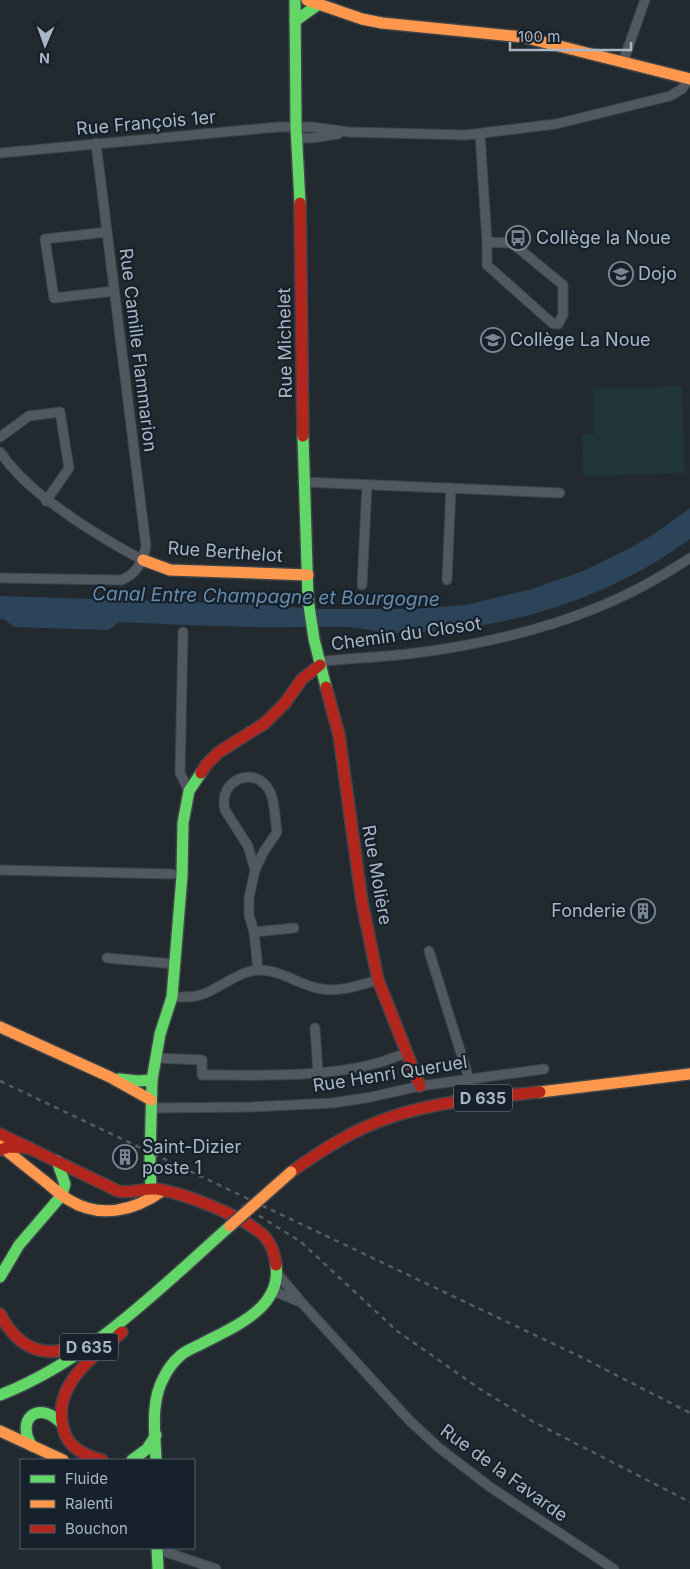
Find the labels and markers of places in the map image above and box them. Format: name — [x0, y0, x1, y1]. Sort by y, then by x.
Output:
bus stop icon: Collège la Noue — [505, 225, 531, 251]
place label: Collège la Noue — [536, 227, 671, 248]
school or university icon: Dojo — [608, 261, 634, 287]
place label: Dojo — [638, 263, 677, 284]
school or university icon: Collège La Noue — [480, 327, 506, 353]
place label: Collège La Noue — [510, 329, 651, 350]
building icon: Fonderie — [630, 898, 656, 924]
place label: Fonderie — [551, 900, 626, 921]
place label: Saint-Dizier poste 1 — [142, 1136, 242, 1178]
building icon: Saint-Dizier poste 1 — [112, 1144, 138, 1170]

